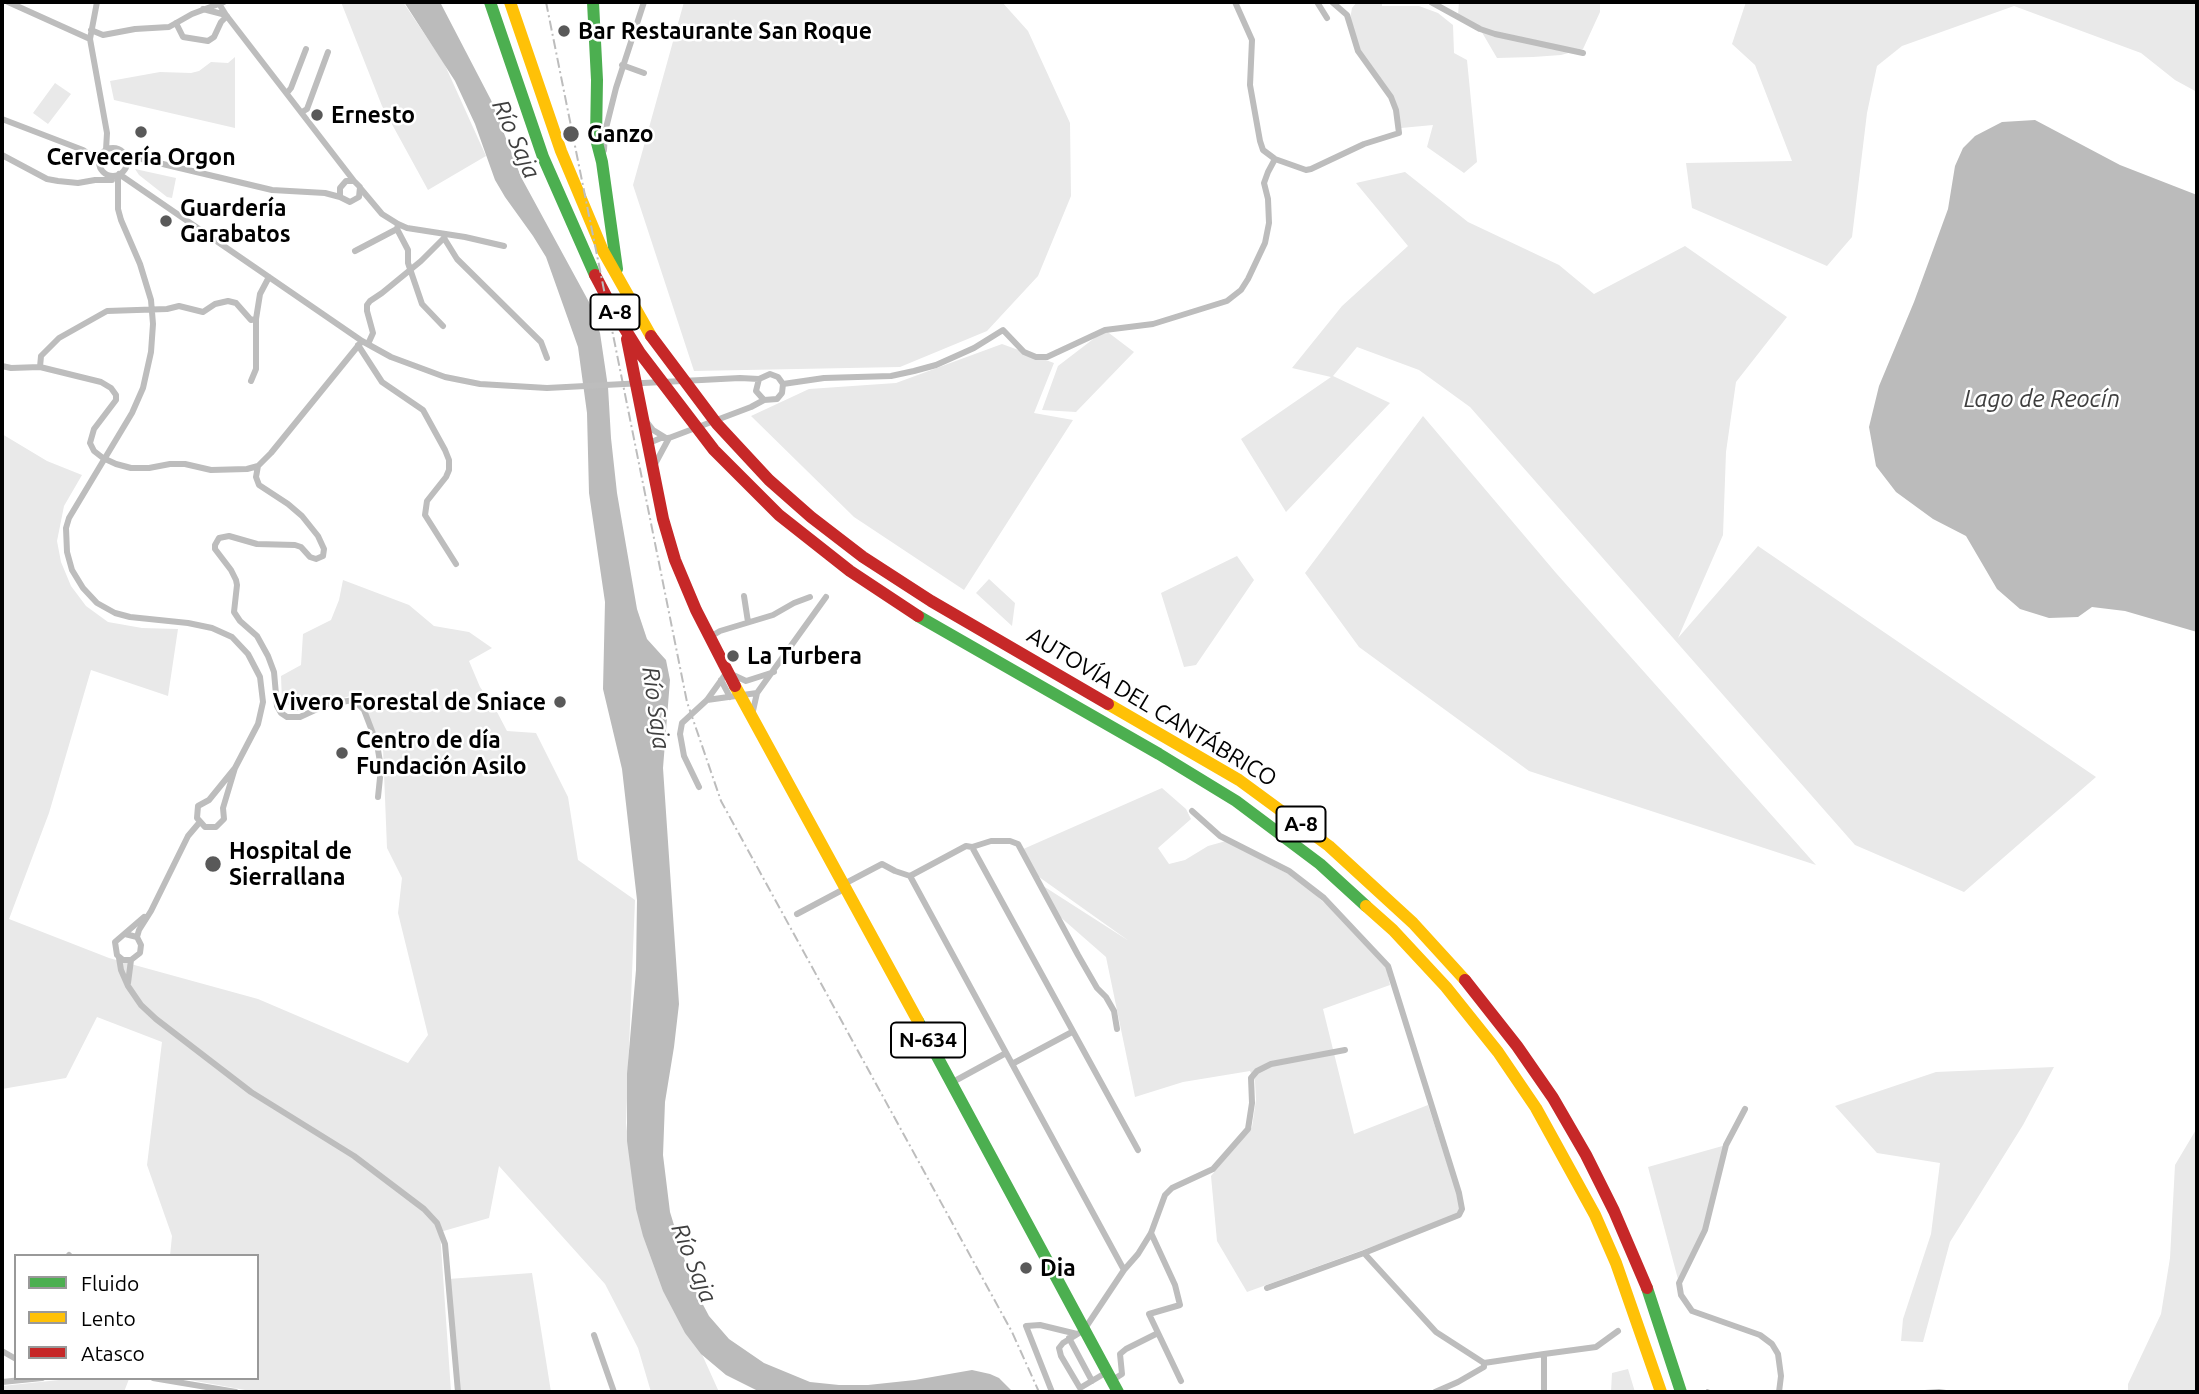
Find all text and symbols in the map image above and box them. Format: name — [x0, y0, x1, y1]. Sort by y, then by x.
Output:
place label: Bar Restaurante San Roque — [578, 17, 872, 45]
marker: Bar Restaurante San Roque — [556, 23, 572, 39]
water label: Río Saja — [486, 95, 546, 183]
place label: Ernesto — [331, 101, 415, 129]
marker: Ernesto — [309, 107, 325, 123]
place label: Ganzo — [587, 120, 654, 148]
marker: Cervecería Orgon — [133, 124, 149, 140]
marker: Ganzo — [561, 124, 581, 144]
place label: Cervecería Orgon — [46, 143, 236, 171]
place label: Guardería Garabatos — [180, 194, 291, 248]
marker: Guardería Garabatos — [158, 213, 174, 229]
road number: A-8 — [590, 294, 640, 330]
water label: Lago de Reocín — [1964, 385, 2120, 413]
street label: AUTOVÍA DEL CANTÁBRICO — [1022, 621, 1282, 793]
place label: La Turbera — [747, 642, 862, 670]
marker: La Turbera — [725, 648, 741, 664]
water label: Río Saja — [636, 665, 676, 751]
place label: Vivero Forestal de Sniace — [273, 688, 546, 716]
marker: Vivero Forestal de Sniace — [552, 694, 568, 710]
place label: Centro de día Fundación Asilo — [356, 726, 527, 780]
marker: Centro de día Fundación Asilo — [334, 745, 350, 761]
road number: A-8 — [1276, 806, 1326, 842]
place label: Hospital de Sierrallana — [229, 837, 352, 891]
marker: Hospital de Sierrallana — [203, 854, 223, 874]
road number: N-634 — [891, 1023, 965, 1058]
water label: Río Saja — [665, 1219, 723, 1307]
legend — [14, 1254, 259, 1380]
place label: Dia — [1040, 1254, 1076, 1282]
marker: Dia — [1018, 1260, 1034, 1276]
text: Fluido — [81, 1271, 139, 1295]
text: Lento — [81, 1306, 136, 1330]
text: Atasco — [81, 1341, 145, 1365]

